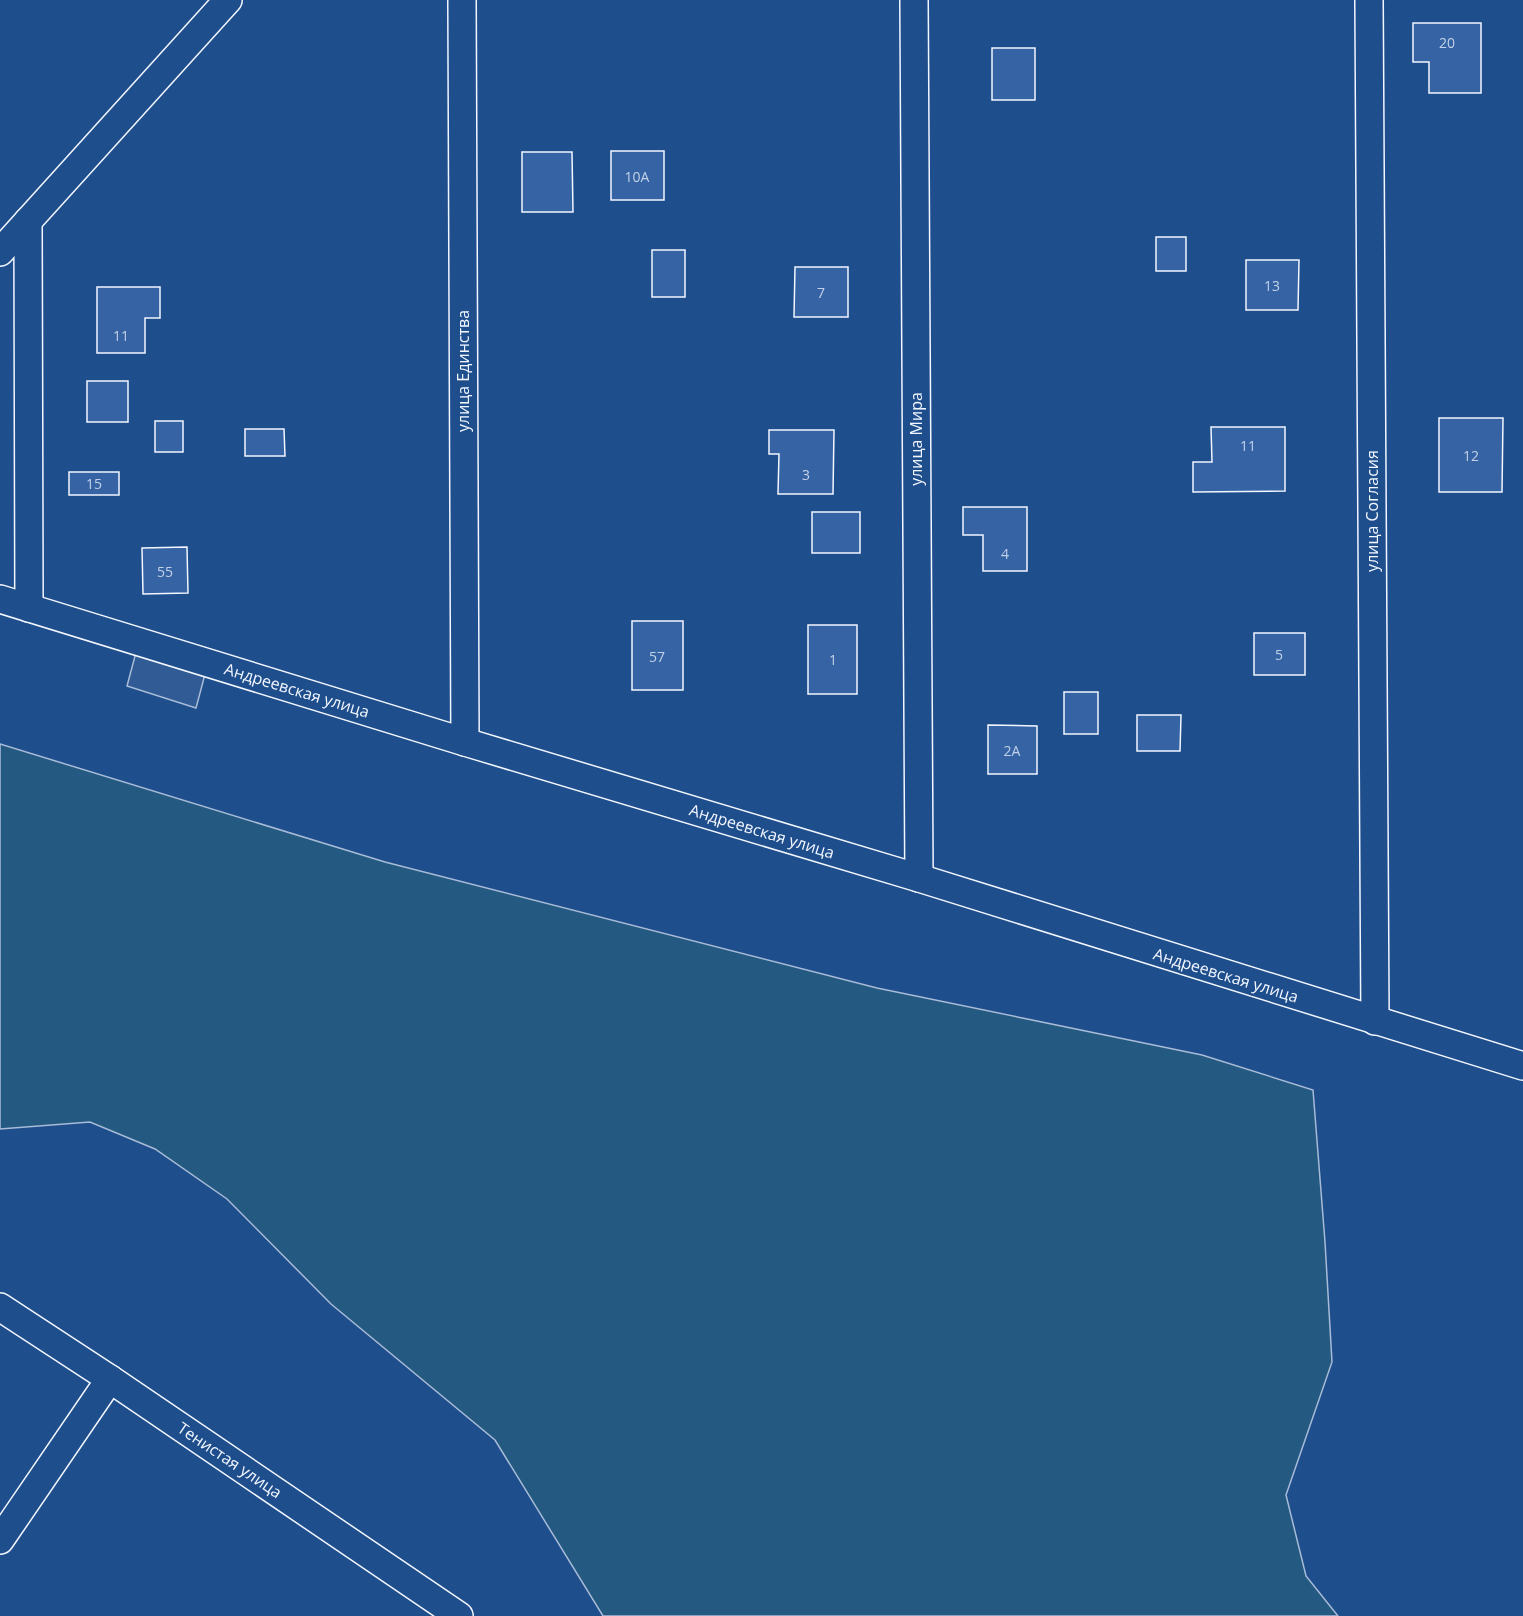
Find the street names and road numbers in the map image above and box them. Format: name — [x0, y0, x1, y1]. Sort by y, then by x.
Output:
street label: улица Единства — [452, 310, 474, 432]
street label: улица Мира — [905, 392, 927, 486]
street label: улица Согласия — [1361, 450, 1383, 572]
street label: Андреевская улица — [222, 657, 372, 723]
street label: Андреевская улица — [687, 798, 837, 864]
street label: Андреевская улица — [1151, 942, 1301, 1008]
street label: Тенистая улица — [174, 1417, 286, 1503]

